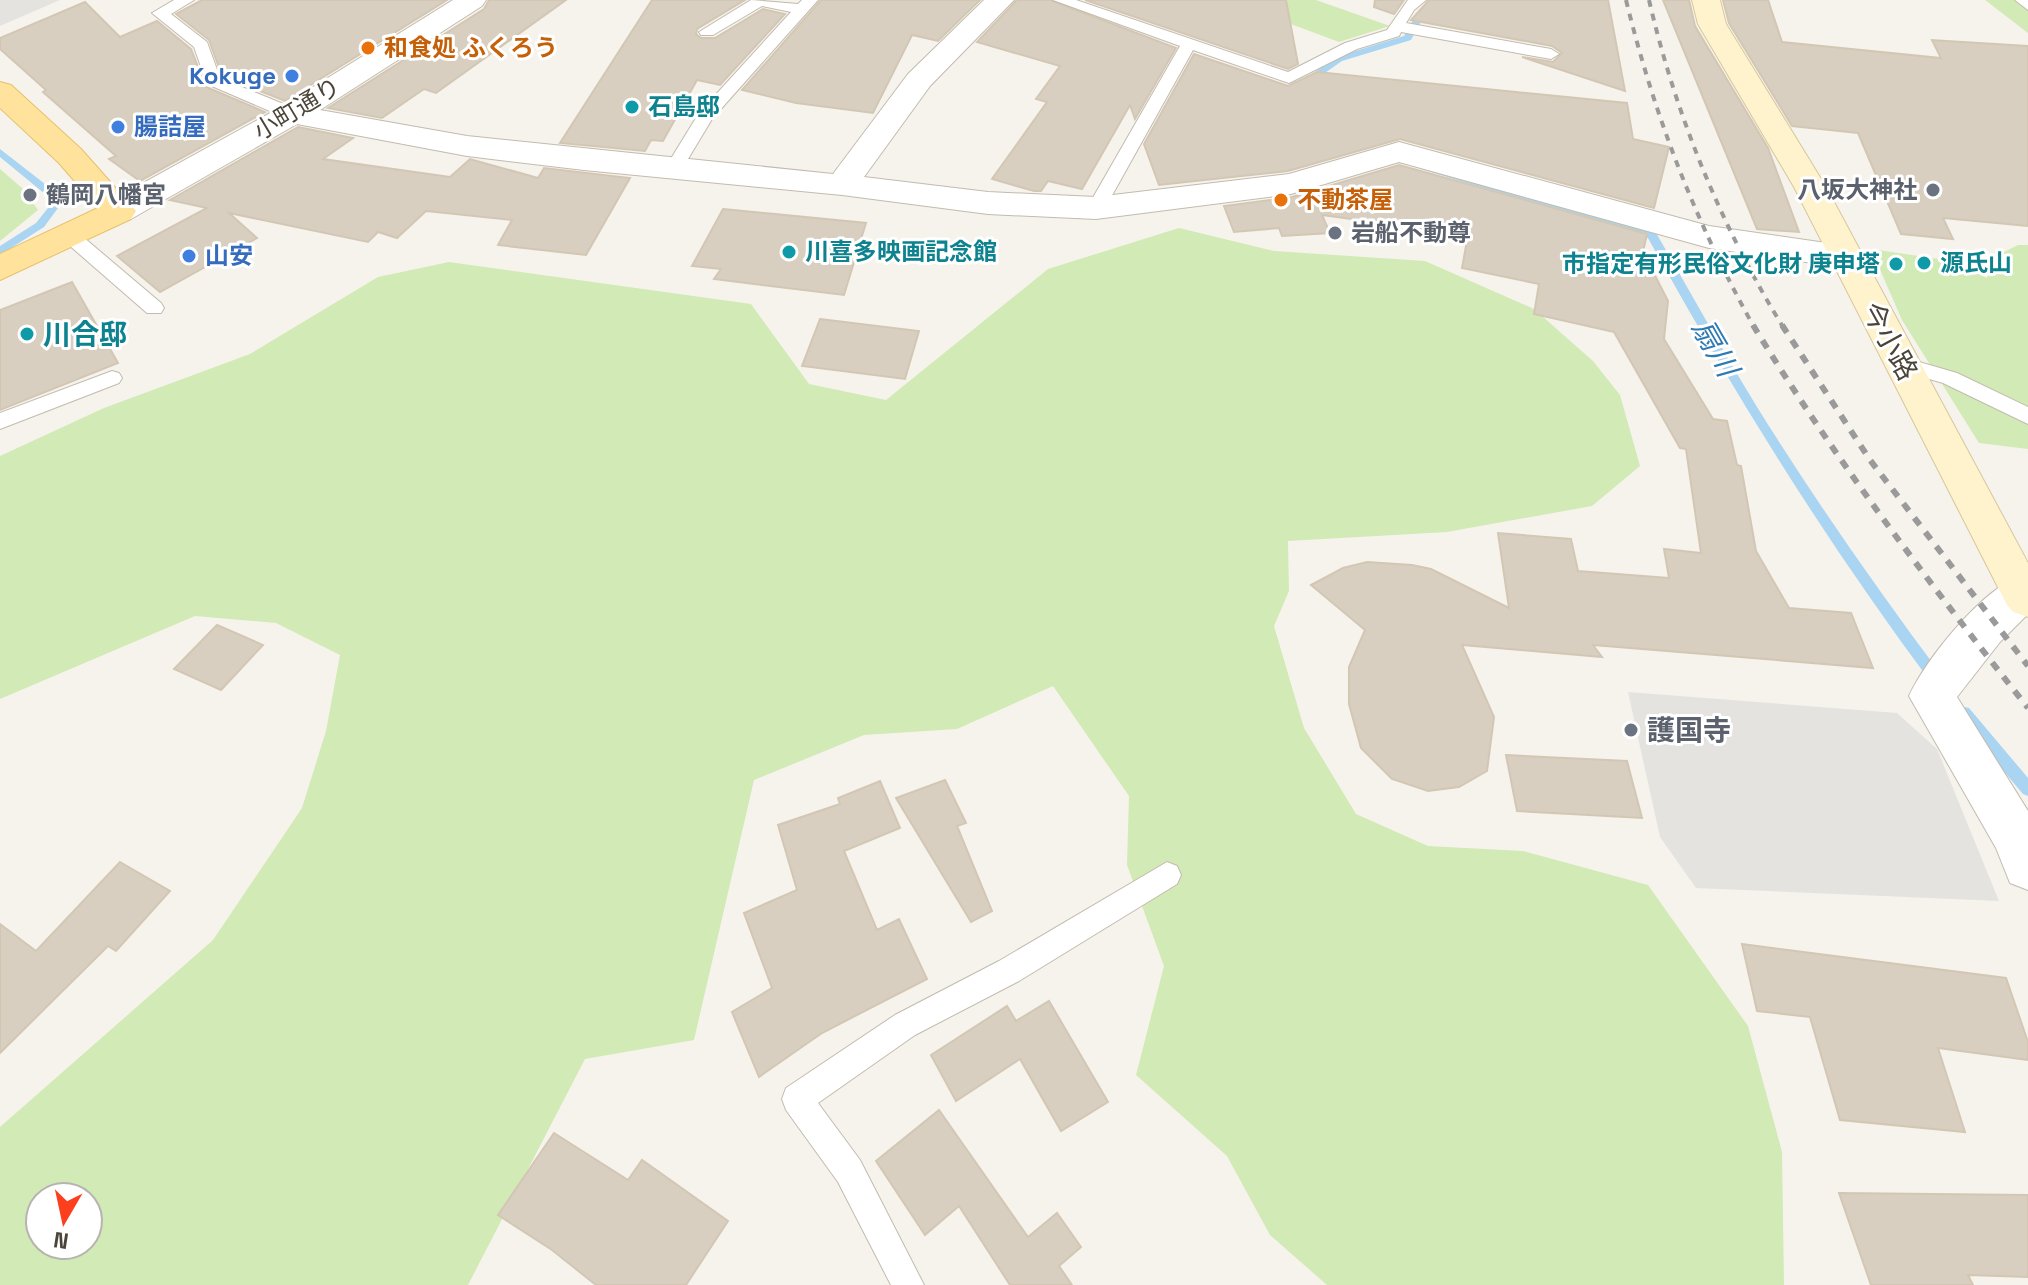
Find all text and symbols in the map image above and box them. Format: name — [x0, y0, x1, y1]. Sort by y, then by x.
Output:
place label: 和食処 ふくろう — [384, 32, 558, 63]
marker: 和食処 ふくろう — [359, 39, 377, 57]
place label: Kokuge — [189, 60, 276, 91]
marker: Kokuge — [283, 67, 301, 85]
street label: 小町通り — [248, 71, 346, 147]
place label: 石島邸 — [648, 91, 720, 122]
marker: 石島邸 — [623, 98, 641, 116]
place label: 腸詰屋 — [134, 111, 206, 142]
marker: 腸詰屋 — [109, 118, 127, 136]
place label: 八坂大神社 — [1797, 174, 1917, 205]
place label: 鶴岡八幡宮 — [46, 179, 166, 210]
marker: 八坂大神社 — [1924, 181, 1942, 199]
place label: 不動茶屋 — [1297, 184, 1393, 215]
marker: 鶴岡八幡宮 — [21, 186, 39, 204]
marker: 不動茶屋 — [1272, 191, 1290, 209]
place label: 岩船不動尊 — [1351, 217, 1471, 248]
marker: 岩船不動尊 — [1326, 224, 1344, 242]
place label: 川喜多映画記念館 — [805, 236, 997, 267]
place label: 山安 — [205, 240, 253, 271]
marker: 川喜多映画記念館 — [780, 243, 798, 261]
marker: 山安 — [180, 247, 198, 265]
place label: 源氏山 — [1940, 247, 2012, 278]
place label: 市指定有形民俗文化財 庚申塔 — [1562, 248, 1880, 279]
marker: 源氏山 — [1915, 254, 1933, 272]
marker: 市指定有形民俗文化財 庚申塔 — [1887, 255, 1905, 273]
street label: 今小路 — [1854, 296, 1926, 386]
water label: 扇川 — [1684, 312, 1749, 386]
place label: 川合邸 — [43, 316, 127, 352]
marker: 川合邸 — [18, 325, 36, 343]
place label: 護国寺 — [1647, 712, 1731, 748]
marker: 護国寺 — [1622, 721, 1640, 739]
north arrow — [24, 1181, 104, 1261]
text: N — [51, 1226, 70, 1256]

